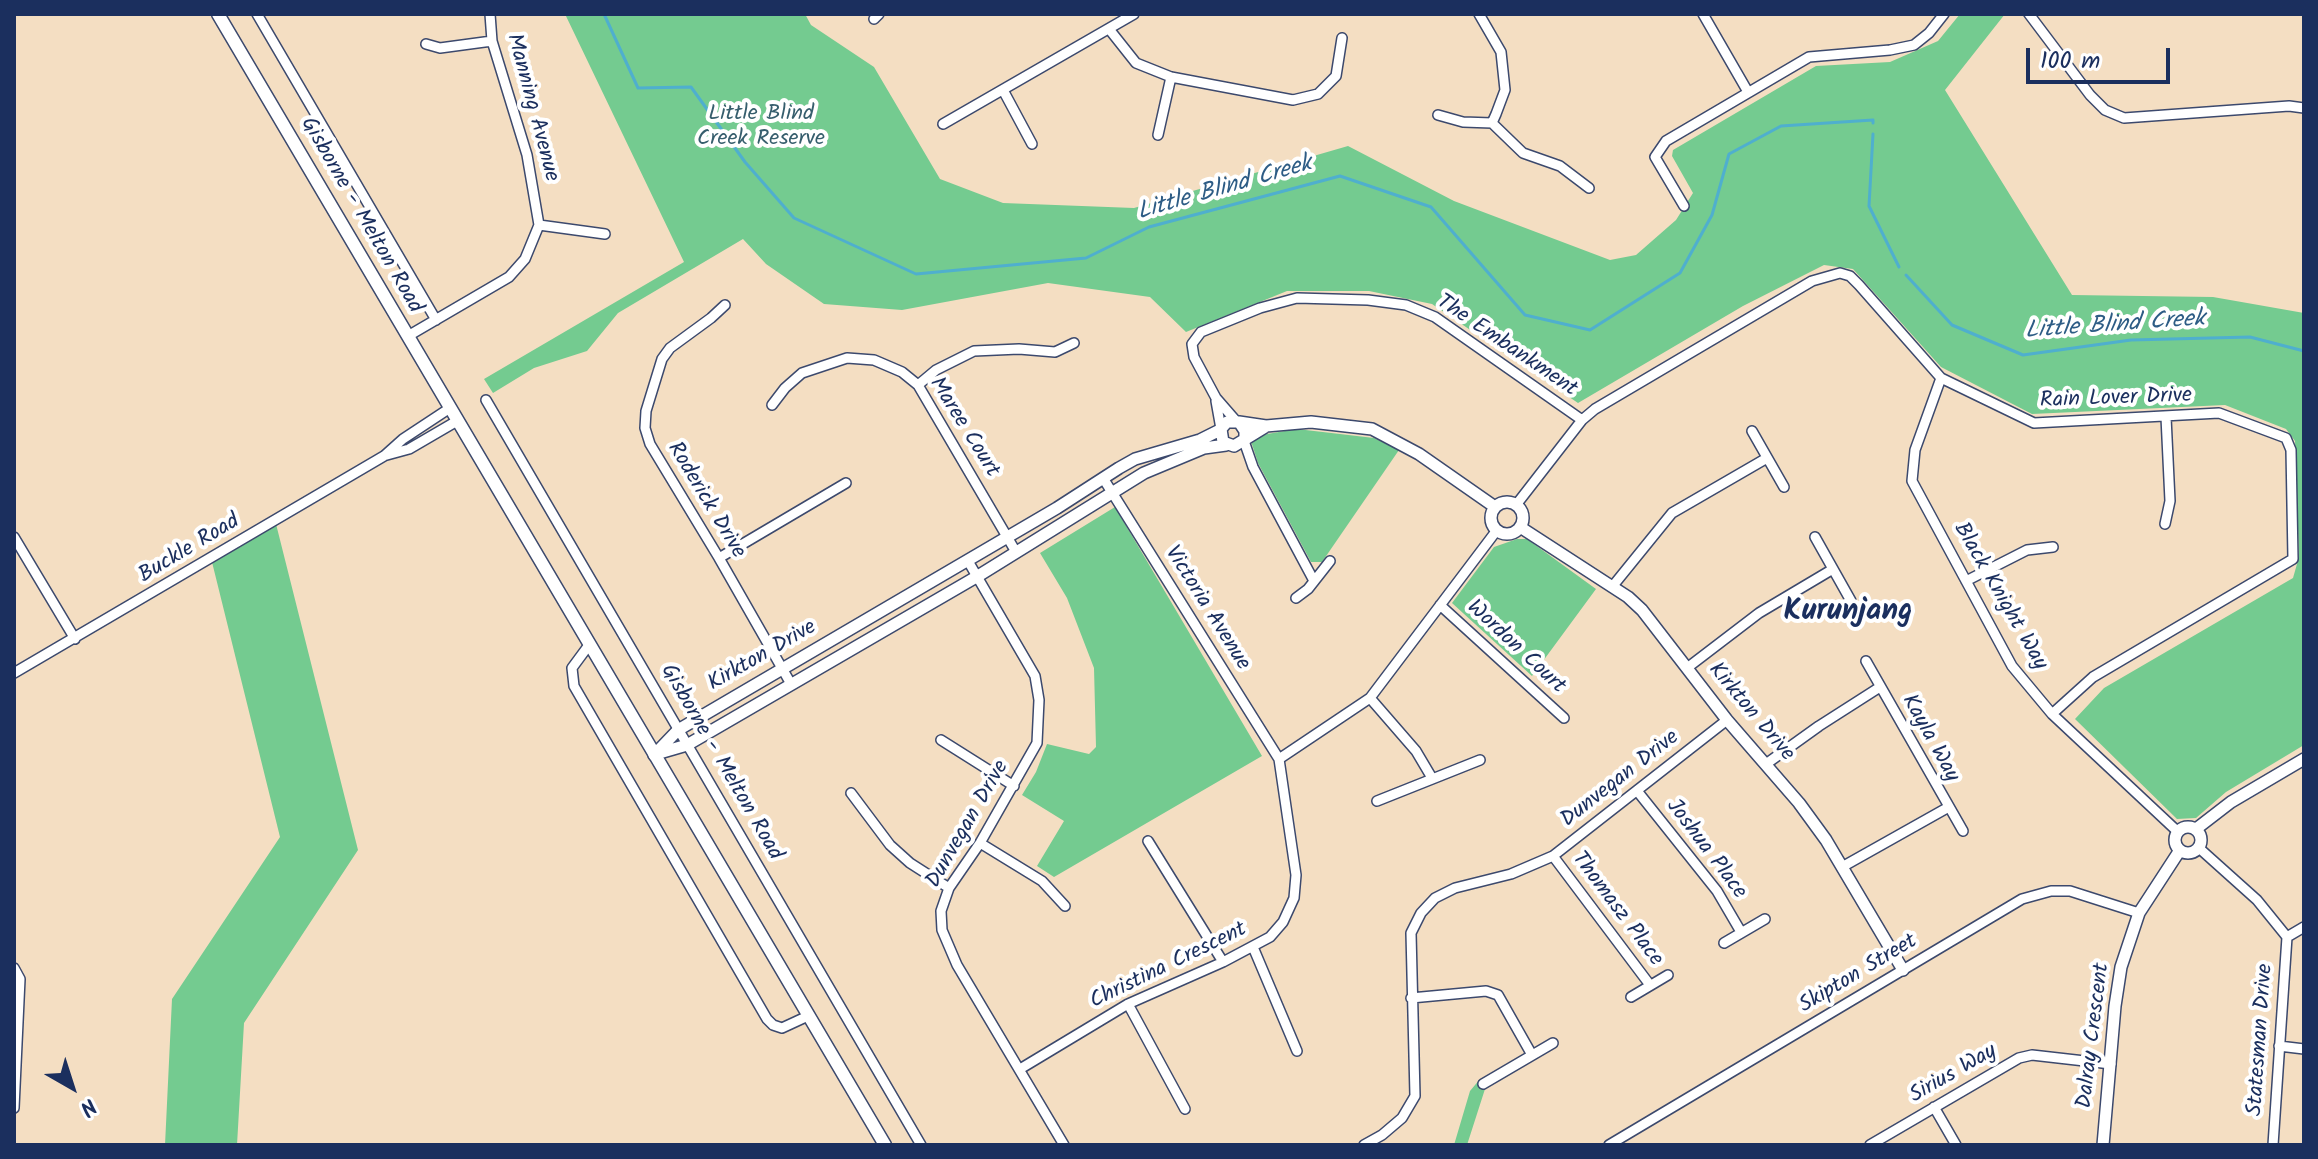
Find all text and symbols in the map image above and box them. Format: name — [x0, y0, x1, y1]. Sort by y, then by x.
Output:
street label: Manning Avenue — [499, 31, 563, 185]
scale bar — [2030, 32, 2174, 82]
text: 100 m — [2040, 42, 2100, 81]
park label: Little Blind Creek Reserve — [697, 102, 825, 154]
street label: Gisborne - Melton Road — [293, 113, 427, 319]
water label: Little Blind Creek — [1134, 151, 1316, 229]
street label: The Embankment — [1431, 290, 1581, 404]
water label: Little Blind Creek — [2024, 306, 2206, 348]
street label: Maree Court — [922, 373, 1004, 483]
street label: Rain Lover Drive — [2040, 384, 2192, 416]
street label: Roderick Drive — [660, 438, 750, 564]
street label: Buckle Road — [135, 510, 245, 590]
street label: Black Knight Way — [1946, 519, 2052, 675]
street label: Victoria Avenue — [1157, 542, 1255, 676]
street label: Wordon Court — [1460, 596, 1570, 700]
district label: Kurunjang — [1784, 596, 1912, 632]
street label: Kirkton Drive — [704, 615, 822, 699]
street label: Kirkton Drive — [1701, 658, 1799, 768]
street label: Gisborne - Melton Road — [653, 660, 787, 866]
street label: Kayla Way — [1894, 691, 1964, 787]
street label: Dunvegan Drive — [1557, 726, 1685, 834]
street label: Dunvegan Drive — [922, 757, 1016, 893]
street label: Joshua Place — [1659, 795, 1751, 905]
street label: Thomasz Place — [1564, 848, 1668, 972]
street label: Christina Crescent — [1086, 918, 1252, 1016]
street label: Skipton Street — [1795, 930, 1923, 1020]
street label: Dalray Crescent — [2073, 962, 2117, 1110]
street label: Statesman Drive — [2244, 963, 2280, 1117]
street label: Sirius Way — [1906, 1040, 2002, 1110]
north arrow — [32, 1047, 112, 1127]
text: N — [71, 1088, 104, 1124]

